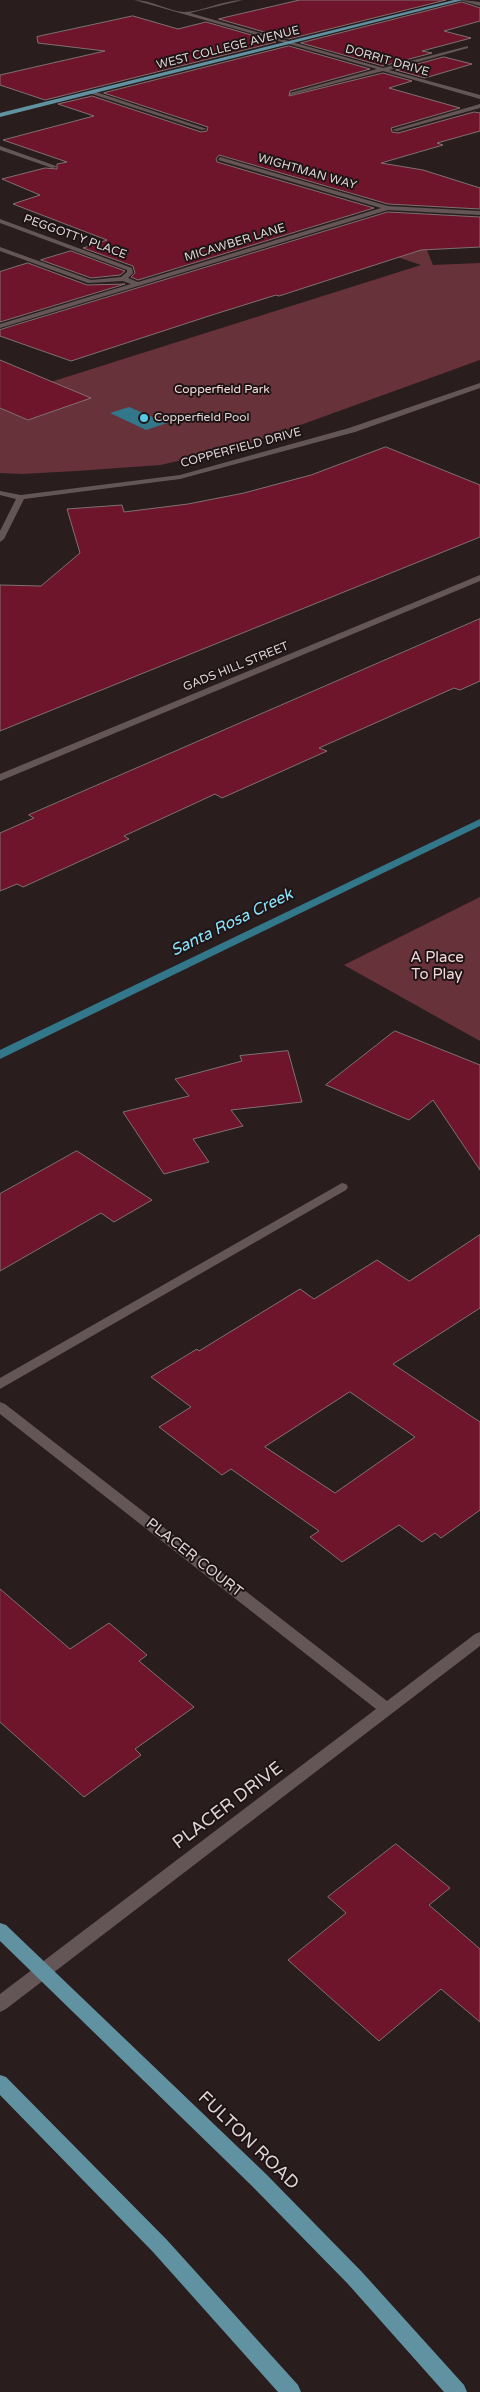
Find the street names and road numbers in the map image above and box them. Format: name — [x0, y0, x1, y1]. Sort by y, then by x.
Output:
street label: WEST COLLEGE AVENUE — [155, 23, 301, 73]
street label: DORRIT DRIVE — [343, 42, 431, 80]
street label: WIGHTMAN WAY — [256, 151, 358, 193]
street label: PEGGOTTY PLACE — [21, 212, 129, 262]
street label: MICAWBER LANE — [183, 221, 287, 265]
street label: COPPERFIELD DRIVE — [179, 425, 303, 471]
street label: GADS HILL STREET — [181, 639, 291, 695]
street label: PLACER COURT — [142, 1515, 246, 1601]
street label: PLACER DRIVE — [169, 1758, 287, 1854]
street label: FULTON ROAD — [193, 2087, 303, 2195]

